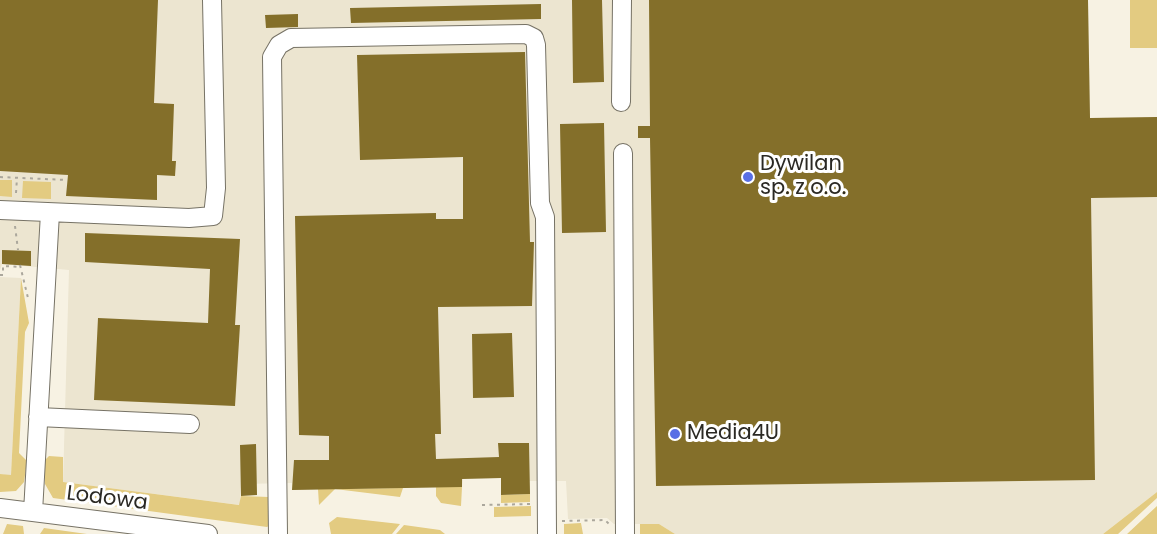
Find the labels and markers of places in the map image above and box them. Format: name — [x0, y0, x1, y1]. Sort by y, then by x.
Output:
place label: Dywilan sp. z o.o. — [760, 152, 846, 202]
marker: Dywilan sp. z o.o. — [741, 170, 755, 184]
place label: Media4U — [687, 421, 779, 447]
marker: Media4U — [668, 427, 682, 441]

